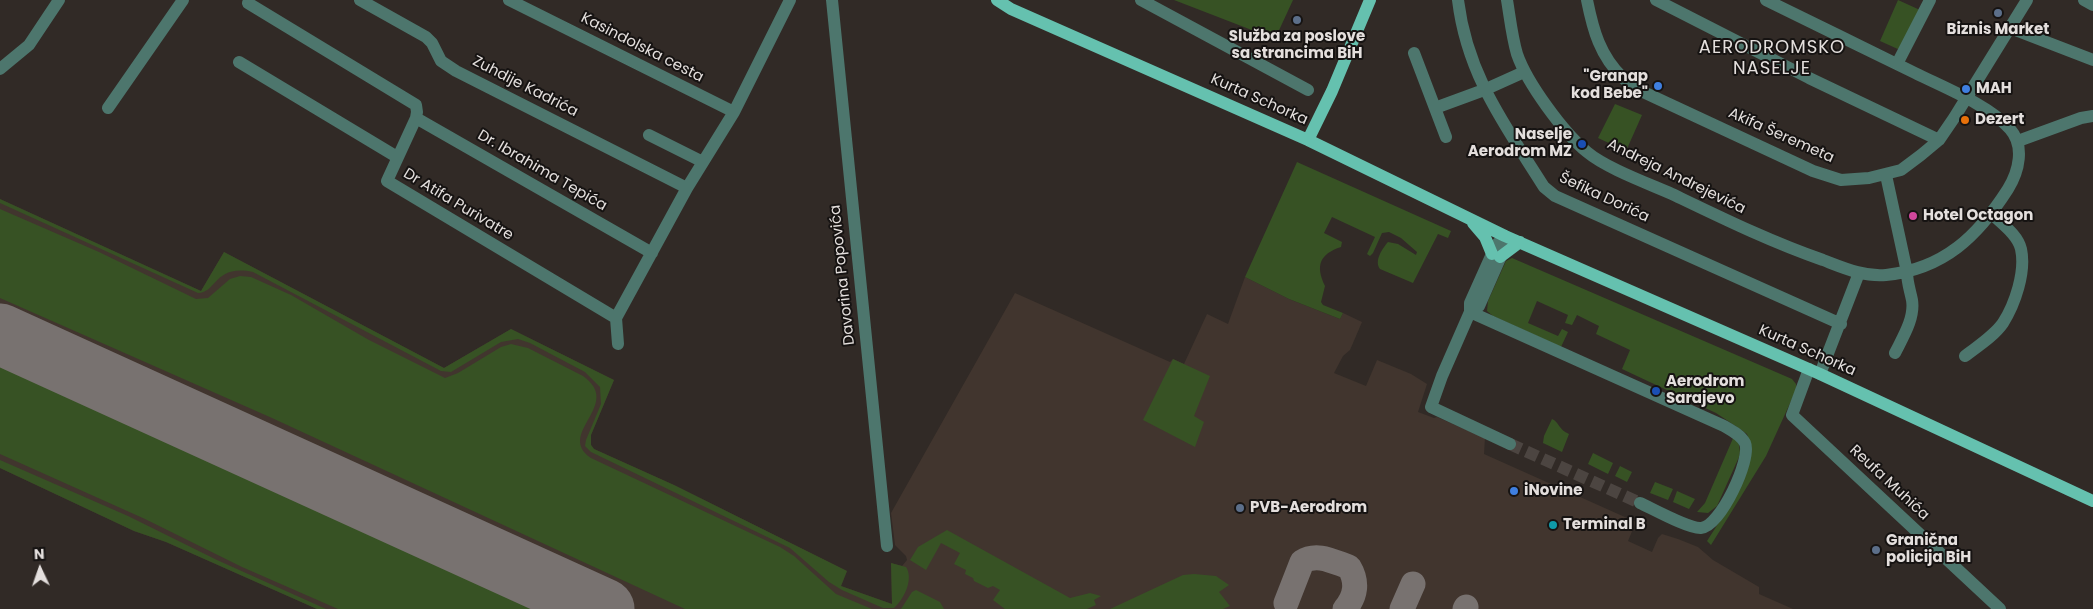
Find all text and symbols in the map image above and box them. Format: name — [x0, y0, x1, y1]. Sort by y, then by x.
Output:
marker: Biznis Market — [1992, 7, 2004, 19]
street label: Kasindolska cesta — [578, 9, 706, 87]
marker: Služba za poslove sa strancima BiH — [1291, 14, 1303, 26]
place label: Biznis Market — [1947, 21, 2049, 39]
place label: Služba za poslove sa strancima BiH — [1229, 28, 1365, 63]
district label: AERODROMSKO NASELJE — [1697, 37, 1847, 80]
street label: Zuhdije Kadrića — [469, 53, 581, 121]
place label: "Granap kod Bebe" — [1571, 68, 1648, 103]
street label: Kurta Schorka — [1208, 71, 1310, 129]
marker: "Granap kod Bebe" — [1652, 80, 1664, 92]
place label: MAH — [1976, 80, 2012, 98]
marker: MAH — [1960, 83, 1972, 95]
street label: Akifa Šeremeta — [1725, 105, 1837, 167]
place label: Dezert — [1975, 111, 2024, 129]
marker: Dezert — [1959, 114, 1971, 126]
place label: Naselje Aerodrom MZ — [1468, 126, 1572, 161]
street label: Dr. Ibrahima Tepića — [474, 127, 610, 215]
street label: Andreja Andrejevića — [1604, 136, 1748, 218]
marker: Naselje Aerodrom MZ — [1576, 138, 1588, 150]
street label: Dr Atifa Purivatre — [400, 165, 516, 245]
street label: Šefika Dorića — [1556, 169, 1652, 227]
street label: Davorina Popovića — [827, 204, 859, 346]
place label: Hotel Octagon — [1923, 207, 2033, 225]
marker: Hotel Octagon — [1907, 210, 1919, 222]
street label: Kurta Schorka — [1756, 322, 1858, 380]
place label: Aerodrom Sarajevo — [1666, 373, 1744, 408]
marker: Aerodrom Sarajevo — [1650, 385, 1662, 397]
street label: Reufa Muhića — [1846, 442, 1932, 524]
place label: iNovine — [1524, 482, 1582, 500]
marker: iNovine — [1508, 485, 1520, 497]
place label: PVB-Aerodrom — [1250, 499, 1367, 517]
marker: PVB-Aerodrom — [1234, 502, 1246, 514]
place label: Terminal B — [1563, 516, 1646, 534]
marker: Terminal B — [1547, 519, 1559, 531]
place label: Granična policija BiH — [1886, 532, 1971, 567]
north arrow — [15, 544, 65, 594]
text: N — [33, 544, 45, 564]
marker: Granična policija BiH — [1870, 544, 1882, 556]

